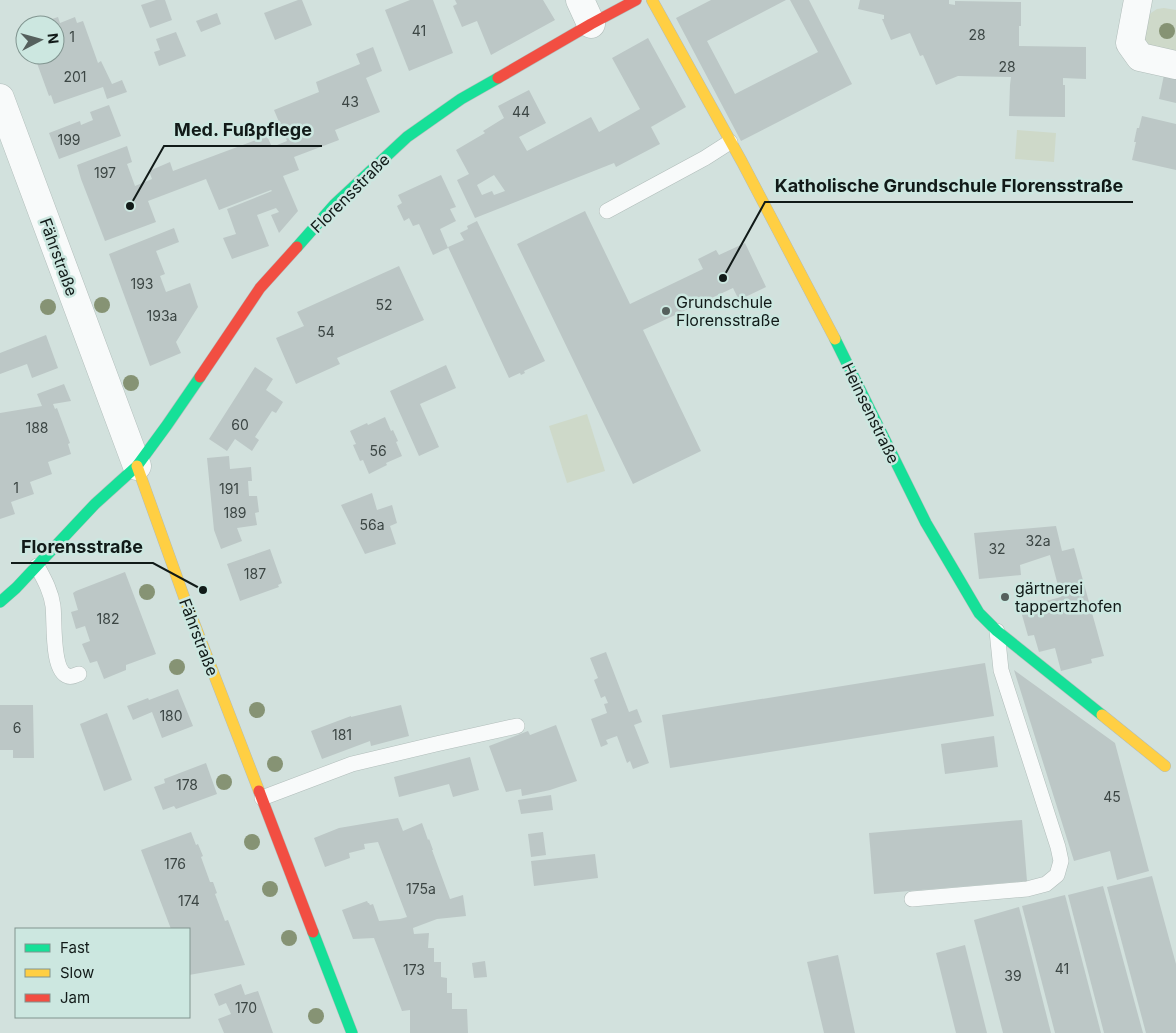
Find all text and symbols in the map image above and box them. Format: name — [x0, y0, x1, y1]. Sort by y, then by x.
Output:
north arrow — [15, 15, 65, 65]
house number: 41 — [412, 22, 426, 39]
house number: 28 — [968, 26, 986, 43]
house number: 1 — [69, 28, 75, 45]
text: N — [44, 32, 62, 45]
house number: 28 — [998, 58, 1016, 75]
house number: 201 — [63, 68, 87, 85]
house number: 43 — [341, 93, 359, 110]
house number: 44 — [512, 103, 530, 120]
callout: Med. Fußpflege — [164, 113, 322, 146]
text: Med. Fußpflege — [174, 119, 312, 140]
house number: 199 — [57, 131, 81, 148]
street label: Florensstraße — [306, 149, 394, 237]
house number: 197 — [94, 164, 116, 181]
callout: Katholische Grundschule Florensstraße — [765, 169, 1133, 202]
text: Katholische Grundschule Florensstraße — [775, 175, 1124, 196]
street label: Fährstraße — [36, 215, 82, 299]
house number: 193 — [130, 275, 154, 292]
place label: Grundschule Florensstraße — [676, 292, 780, 330]
house number: 52 — [375, 296, 393, 313]
marker: Grundschule Florensstraße — [660, 305, 672, 317]
house number: 193a — [147, 307, 177, 324]
house number: 54 — [317, 323, 335, 340]
street label: Heinsenstraße — [838, 359, 904, 467]
house number: 60 — [231, 416, 249, 433]
house number: 188 — [25, 419, 49, 436]
house number: 56 — [369, 442, 387, 459]
house number: 1 — [13, 479, 19, 496]
house number: 191 — [219, 480, 239, 497]
house number: 189 — [223, 504, 247, 521]
house number: 56a — [359, 516, 385, 533]
callout: Florensstraße — [11, 530, 153, 563]
house number: 32a — [1025, 532, 1051, 549]
text: Florensstraße — [21, 536, 143, 557]
house number: 32 — [988, 540, 1006, 557]
house number: 187 — [244, 565, 266, 582]
place label: gärtnerei tappertzhofen — [1015, 578, 1122, 616]
marker: gärtnerei tappertzhofen — [999, 591, 1011, 603]
street label: Fährstraße — [175, 595, 223, 679]
house number: 182 — [97, 610, 119, 627]
house number: 180 — [159, 707, 183, 724]
house number: 6 — [13, 719, 21, 736]
house number: 181 — [332, 726, 352, 743]
house number: 178 — [176, 776, 198, 793]
house number: 45 — [1103, 788, 1121, 805]
house number: 176 — [164, 855, 186, 872]
house number: 175a — [406, 880, 436, 897]
house number: 174 — [178, 892, 200, 909]
legend — [15, 928, 190, 1018]
text: Fast — [60, 938, 90, 957]
house number: 41 — [1055, 960, 1069, 977]
house number: 173 — [403, 961, 425, 978]
text: Slow — [60, 963, 94, 982]
house number: 39 — [1004, 967, 1022, 984]
text: Jam — [60, 988, 90, 1007]
house number: 170 — [235, 999, 257, 1016]

